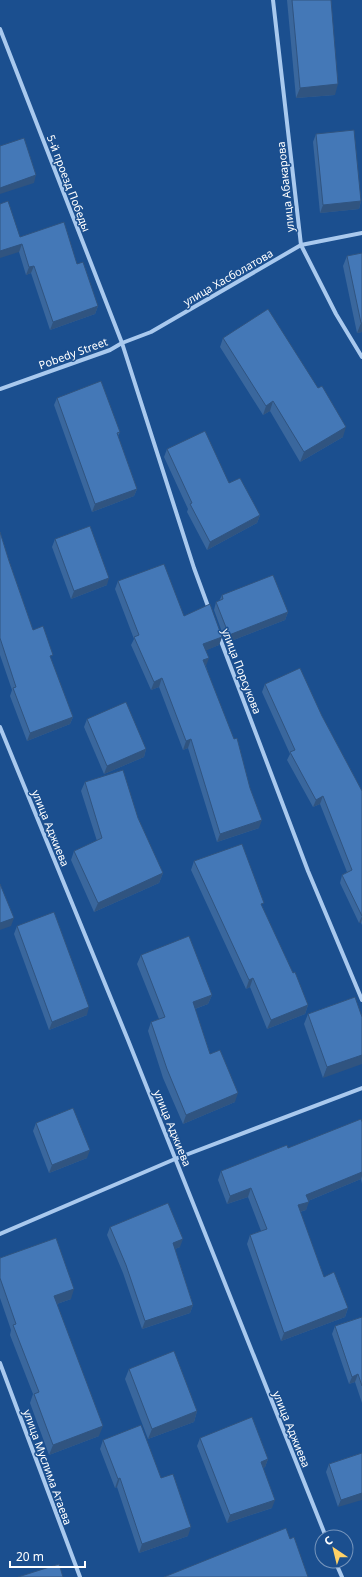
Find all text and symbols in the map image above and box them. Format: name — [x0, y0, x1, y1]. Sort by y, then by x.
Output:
street label: 5-й проезд Победы — [44, 132, 94, 234]
street label: улица Абакарова — [273, 141, 297, 233]
street label: улица Хасболатова — [180, 245, 276, 309]
street label: Pobedy Street — [36, 334, 110, 372]
street label: улица Порсукова — [219, 626, 265, 716]
street label: улица Аджиева — [29, 787, 73, 869]
street label: улица Аджиева — [151, 1087, 195, 1169]
street label: улица Аджиева — [270, 1388, 314, 1470]
street label: улица Муслима Атаева — [20, 1407, 76, 1527]
north arrow — [314, 1529, 354, 1569]
text: С — [321, 1532, 335, 1549]
scale bar — [10, 1543, 85, 1569]
text: 20 m — [16, 1548, 44, 1565]

